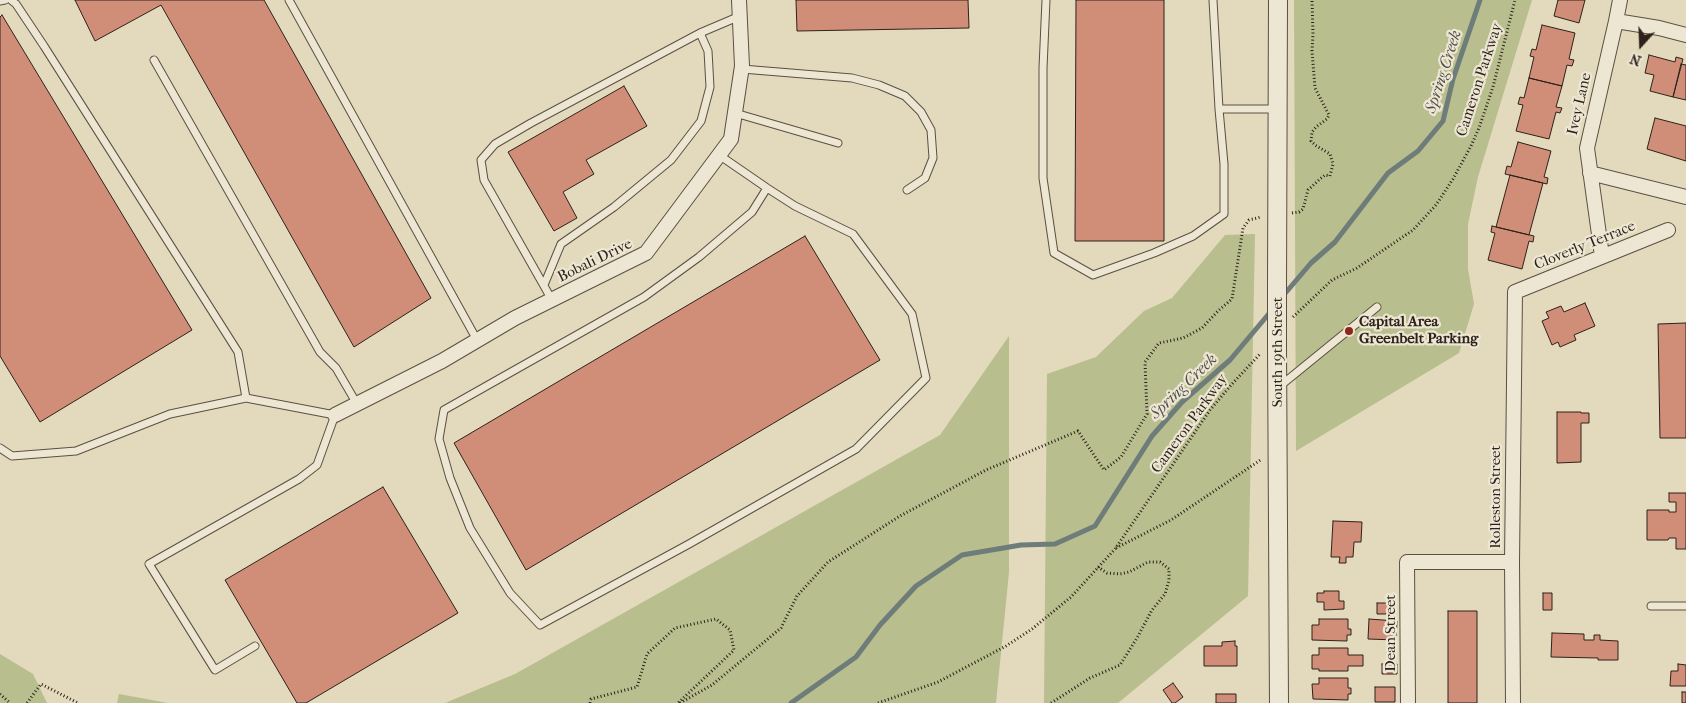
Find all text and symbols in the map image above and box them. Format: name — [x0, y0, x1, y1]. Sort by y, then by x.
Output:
north arrow — [1616, 20, 1666, 70]
street label: Cameron Parkway — [1453, 21, 1507, 139]
water label: Spring Creek — [1422, 28, 1466, 116]
text: N — [1628, 50, 1644, 69]
street label: Ivey Lane — [1564, 71, 1596, 137]
street label: Cloverly Terrace — [1532, 218, 1638, 274]
street label: Bobali Drive — [555, 235, 635, 287]
street label: South 19th Street — [1269, 297, 1287, 407]
place label: Capital Area Greenbelt Parking — [1359, 313, 1478, 348]
marker: Capital Area Greenbelt Parking — [1343, 325, 1355, 337]
water label: Spring Creek — [1146, 350, 1222, 424]
street label: Cameron Parkway — [1148, 371, 1232, 477]
street label: Rolleston Street — [1487, 445, 1505, 549]
street label: Dean Street — [1382, 594, 1400, 672]

